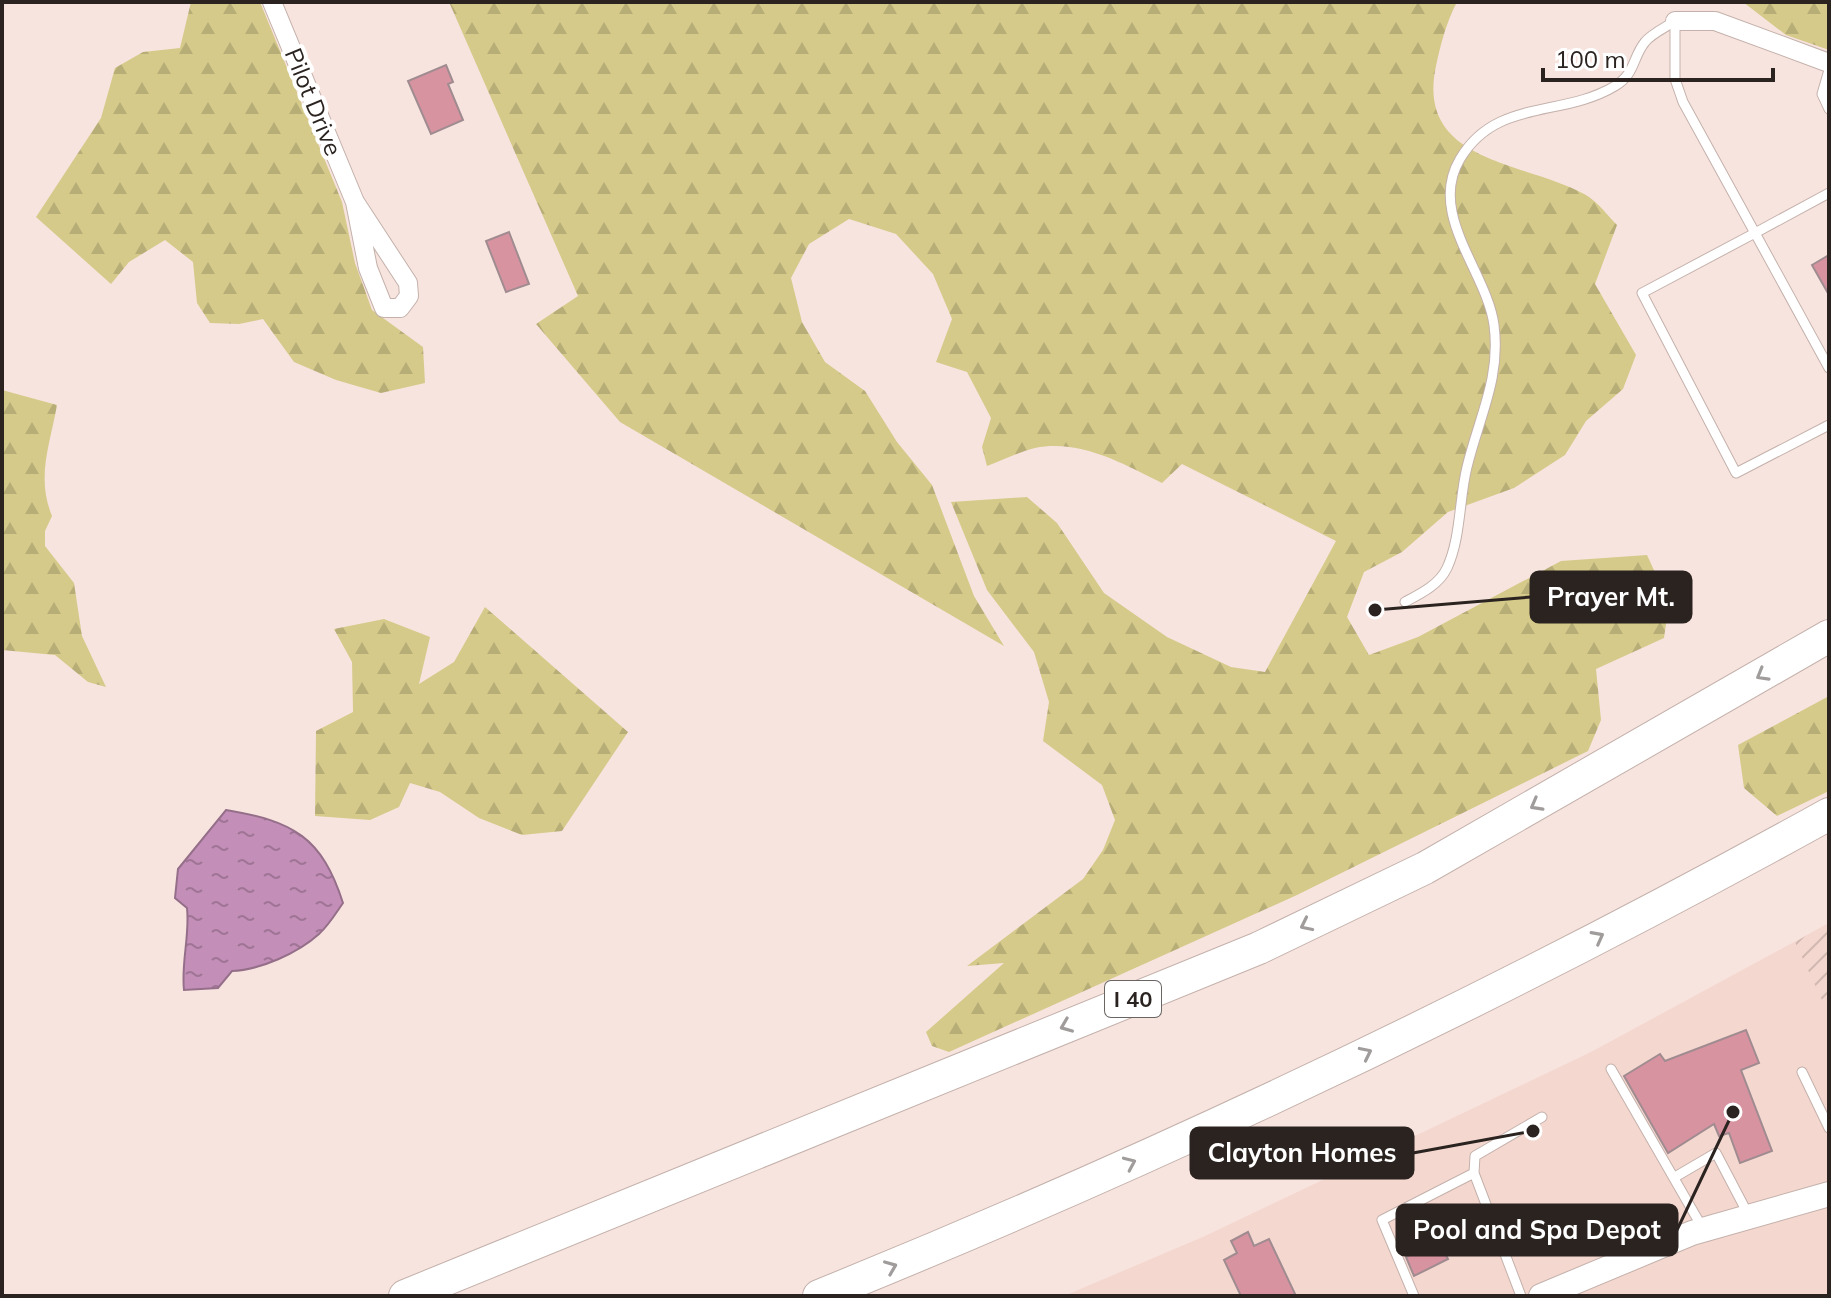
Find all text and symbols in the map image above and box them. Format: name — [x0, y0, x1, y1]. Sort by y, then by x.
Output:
scale bar — [1543, 32, 1773, 82]
street label: Pilot Drive — [279, 43, 349, 160]
text: 100 m — [1555, 44, 1626, 74]
callout: Prayer Mt. — [1531, 572, 1691, 622]
text: Prayer Mt. — [1547, 580, 1675, 613]
one-way arrow — [1756, 665, 1770, 681]
one-way arrow — [1530, 795, 1545, 811]
one-way arrow — [1299, 915, 1314, 931]
one-way arrow — [1590, 932, 1605, 947]
road number: I 40 — [1105, 981, 1161, 1017]
one-way arrow — [1060, 1016, 1074, 1033]
one-way arrow — [1357, 1047, 1372, 1063]
callout: Clayton Homes — [1191, 1128, 1413, 1178]
text: Clayton Homes — [1207, 1136, 1397, 1169]
one-way arrow — [1122, 1157, 1136, 1173]
callout: Pool and Spa Depot — [1397, 1205, 1677, 1255]
text: Pool and Spa Depot — [1413, 1213, 1661, 1246]
one-way arrow — [883, 1260, 898, 1276]

